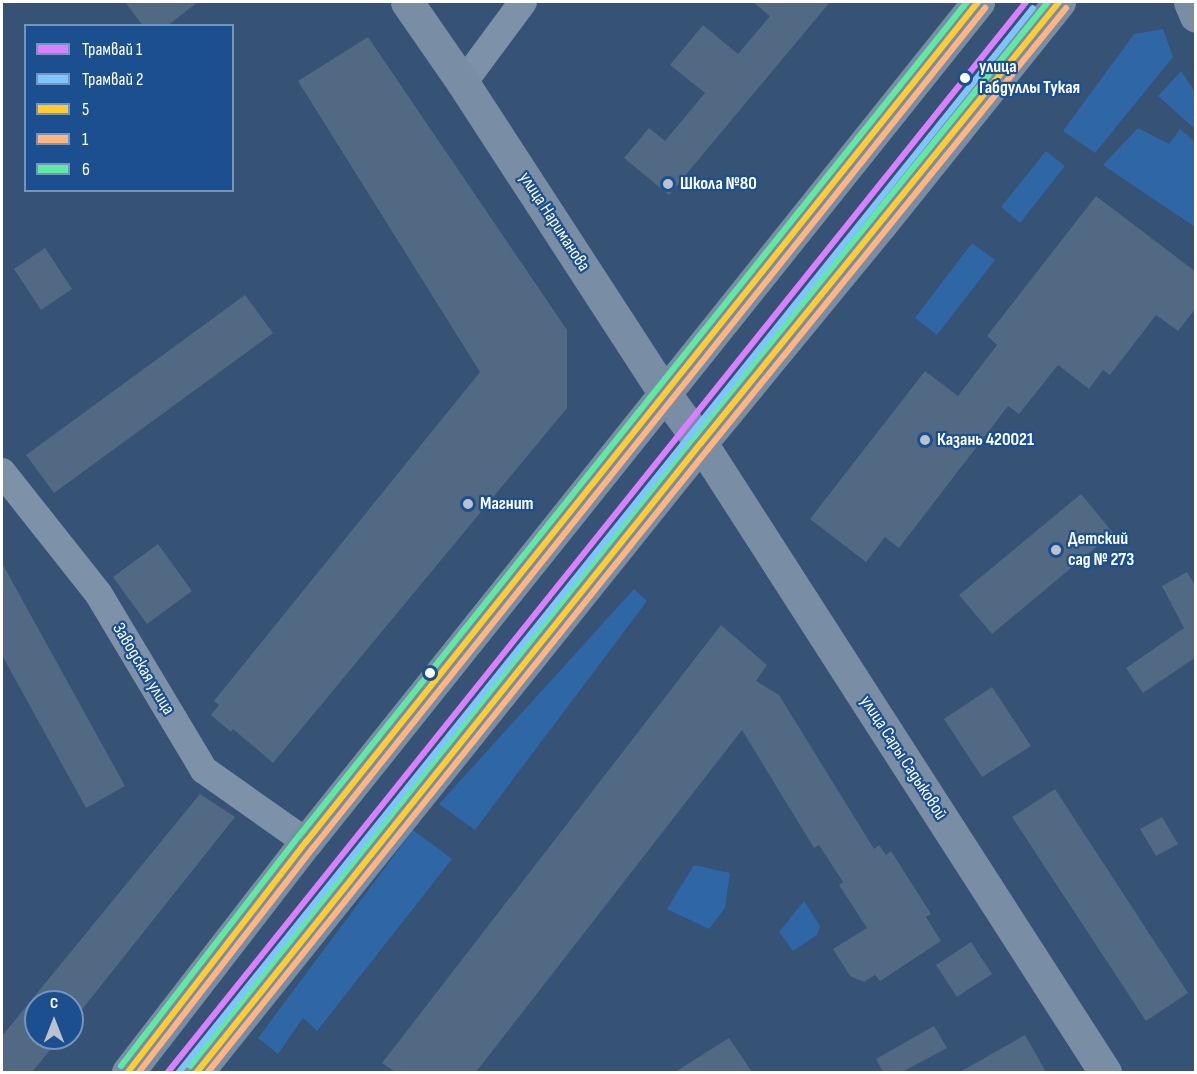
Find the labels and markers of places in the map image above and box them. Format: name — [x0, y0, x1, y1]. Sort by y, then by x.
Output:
place label: улица Габдуллы Тукая — [979, 57, 1080, 100]
marker: улица Габдуллы Тукая — [956, 69, 974, 87]
place label: Школа №80 — [680, 173, 757, 195]
marker: Школа №80 — [661, 177, 675, 191]
place label: Казань 420021 — [937, 429, 1034, 451]
marker: Казань 420021 — [918, 433, 932, 447]
place label: Магнит — [480, 493, 533, 515]
marker: Магнит — [461, 497, 475, 511]
place label: Детский сад № 273 — [1068, 529, 1134, 572]
marker: Детский сад № 273 — [1049, 543, 1063, 557]
unlabelled marker — [424, 667, 436, 679]

